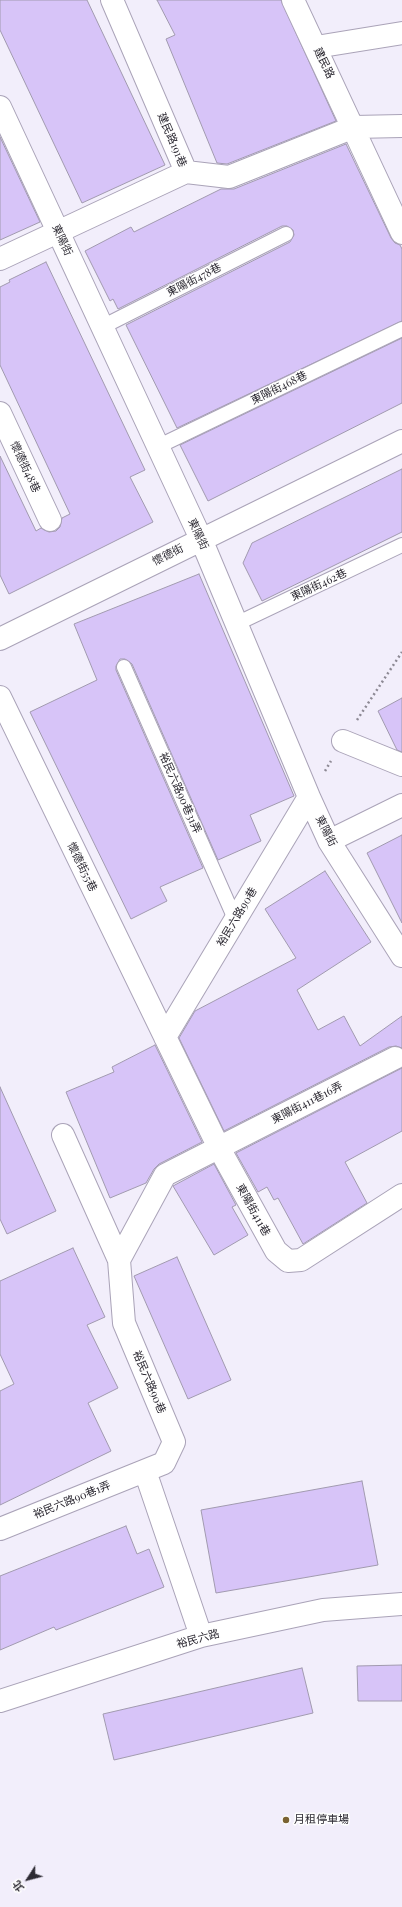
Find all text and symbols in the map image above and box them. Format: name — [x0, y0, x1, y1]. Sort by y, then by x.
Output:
street label: 建民路 — [311, 45, 337, 81]
street label: 建民路191巷 — [155, 111, 189, 169]
street label: 東陽街 — [49, 222, 75, 258]
street label: 東陽街478巷 — [165, 261, 223, 299]
street label: 東陽街468巷 — [249, 369, 309, 407]
street label: 懷德街48巷 — [7, 439, 43, 495]
street label: 東陽街 — [185, 516, 211, 552]
street label: 懷德街 — [150, 542, 186, 568]
street label: 東陽街462巷 — [289, 566, 349, 604]
street label: 裕民六路90巷31弄 — [156, 750, 204, 836]
street label: 東陽街 — [313, 813, 339, 849]
street label: 懷德街55巷 — [64, 840, 100, 894]
street label: 裕民六路90巷 — [214, 885, 260, 949]
street label: 東陽街411巷16弄 — [269, 1079, 345, 1127]
street label: 東陽街411巷 — [233, 1182, 273, 1238]
street label: 裕民六路90巷 — [130, 1348, 168, 1416]
street label: 裕民六路90巷1弄 — [31, 1478, 113, 1522]
street label: 裕民六路 — [175, 1627, 221, 1651]
place label: 月租停車場 — [294, 1813, 349, 1827]
marker: 月租停車場 — [281, 1815, 291, 1825]
north arrow — [8, 1859, 48, 1899]
text: 北 — [9, 1877, 27, 1895]

